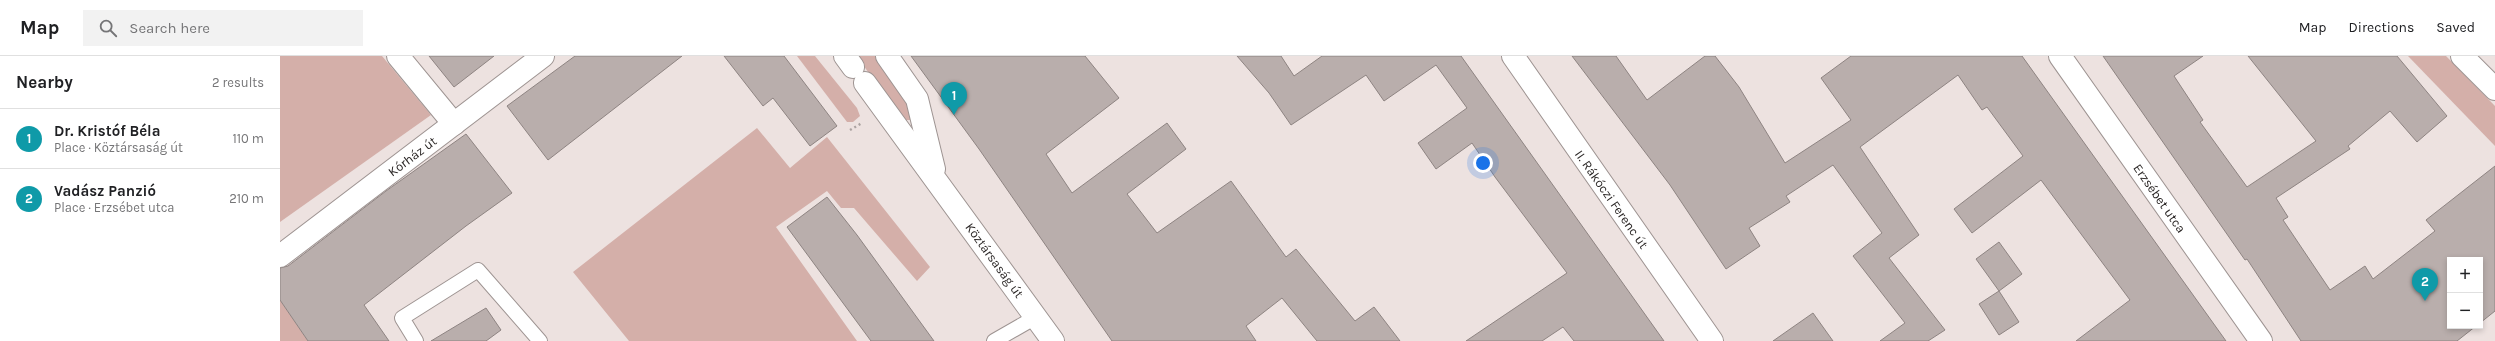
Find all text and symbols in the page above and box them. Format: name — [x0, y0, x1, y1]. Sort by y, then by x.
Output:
search box — [83, 10, 363, 46]
text: Map — [20, 17, 59, 39]
icon: search — [97, 17, 119, 39]
text: Search here — [129, 19, 210, 37]
text: Map — [2299, 19, 2327, 36]
text: Directions — [2349, 19, 2414, 36]
text: Saved — [2436, 19, 2475, 36]
text: Nearby — [16, 72, 73, 92]
text: 2 results — [212, 75, 264, 90]
pin: 1 — [941, 82, 967, 115]
text: Dr. Kristóf Béla — [54, 122, 160, 140]
text: 1 — [27, 131, 31, 146]
text: 110 m — [232, 131, 264, 146]
street label: Kórház út — [385, 133, 440, 179]
text: Place · Köztársaság út — [54, 140, 183, 155]
street label: II. Rákóczi Ferenc út — [1572, 147, 1651, 252]
your location — [1473, 153, 1493, 173]
street label: Erzsébet utca — [2130, 161, 2189, 236]
text: Vadász Panzió — [54, 182, 156, 200]
text: 2 — [25, 191, 33, 206]
text: 210 m — [229, 191, 264, 206]
text: Place · Erzsébet utca — [54, 200, 175, 215]
street label: Köztársaság út — [962, 220, 1027, 301]
map controls — [2447, 257, 2483, 329]
button: + — [2447, 257, 2483, 293]
pin: 2 — [2412, 268, 2438, 301]
button: − — [2447, 293, 2483, 329]

